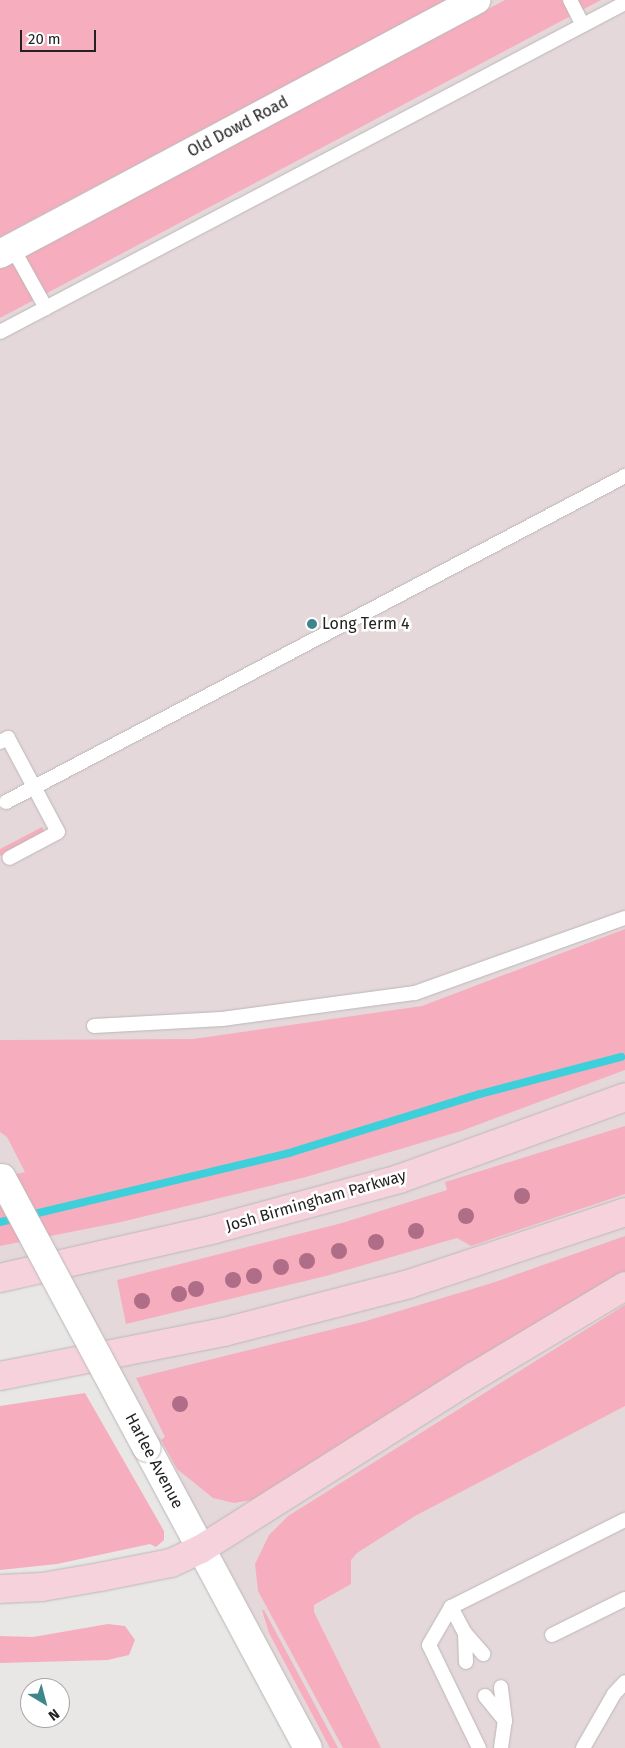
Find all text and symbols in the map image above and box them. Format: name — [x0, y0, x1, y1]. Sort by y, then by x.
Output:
scale bar — [22, 20, 99, 52]
text: 20 m — [28, 30, 61, 48]
street label: Old Dowd Road — [184, 92, 292, 162]
place label: Long Term 4 — [322, 614, 410, 634]
marker: Long Term 4 — [306, 618, 318, 630]
street label: Josh Birmingham Parkway — [224, 1166, 408, 1236]
street label: Harlee Avenue — [121, 1410, 187, 1512]
north arrow — [20, 1678, 70, 1728]
text: N — [45, 1705, 63, 1724]

